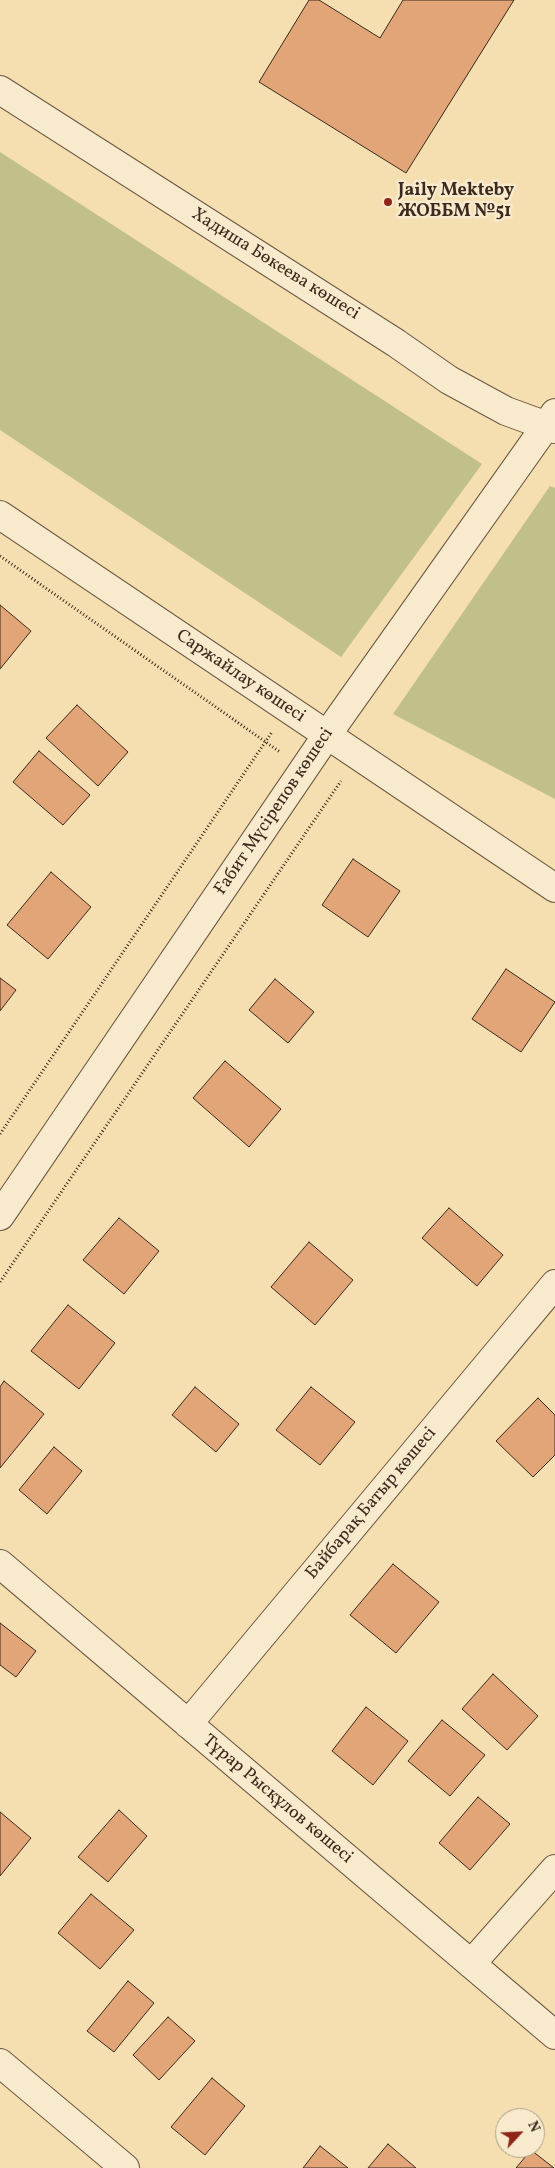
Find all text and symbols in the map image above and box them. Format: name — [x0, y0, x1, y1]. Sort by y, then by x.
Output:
place label: Jaily Mekteby ЖОББМ №51 — [398, 181, 514, 223]
marker: Jaily Mekteby ЖОББМ №51 — [382, 196, 394, 208]
street label: Хадиша Бөкеева көшесі — [187, 204, 363, 326]
street label: Саржайлау көшесі — [171, 626, 309, 728]
street label: Ғабит Мүсірепов көшесі — [211, 724, 339, 900]
street label: Байбарақ Батыр көшесі — [302, 1423, 442, 1585]
street label: Тұрар Рысқұлов көшесі — [197, 1731, 357, 1869]
north arrow — [495, 2108, 545, 2158]
text: N — [522, 2118, 544, 2135]

